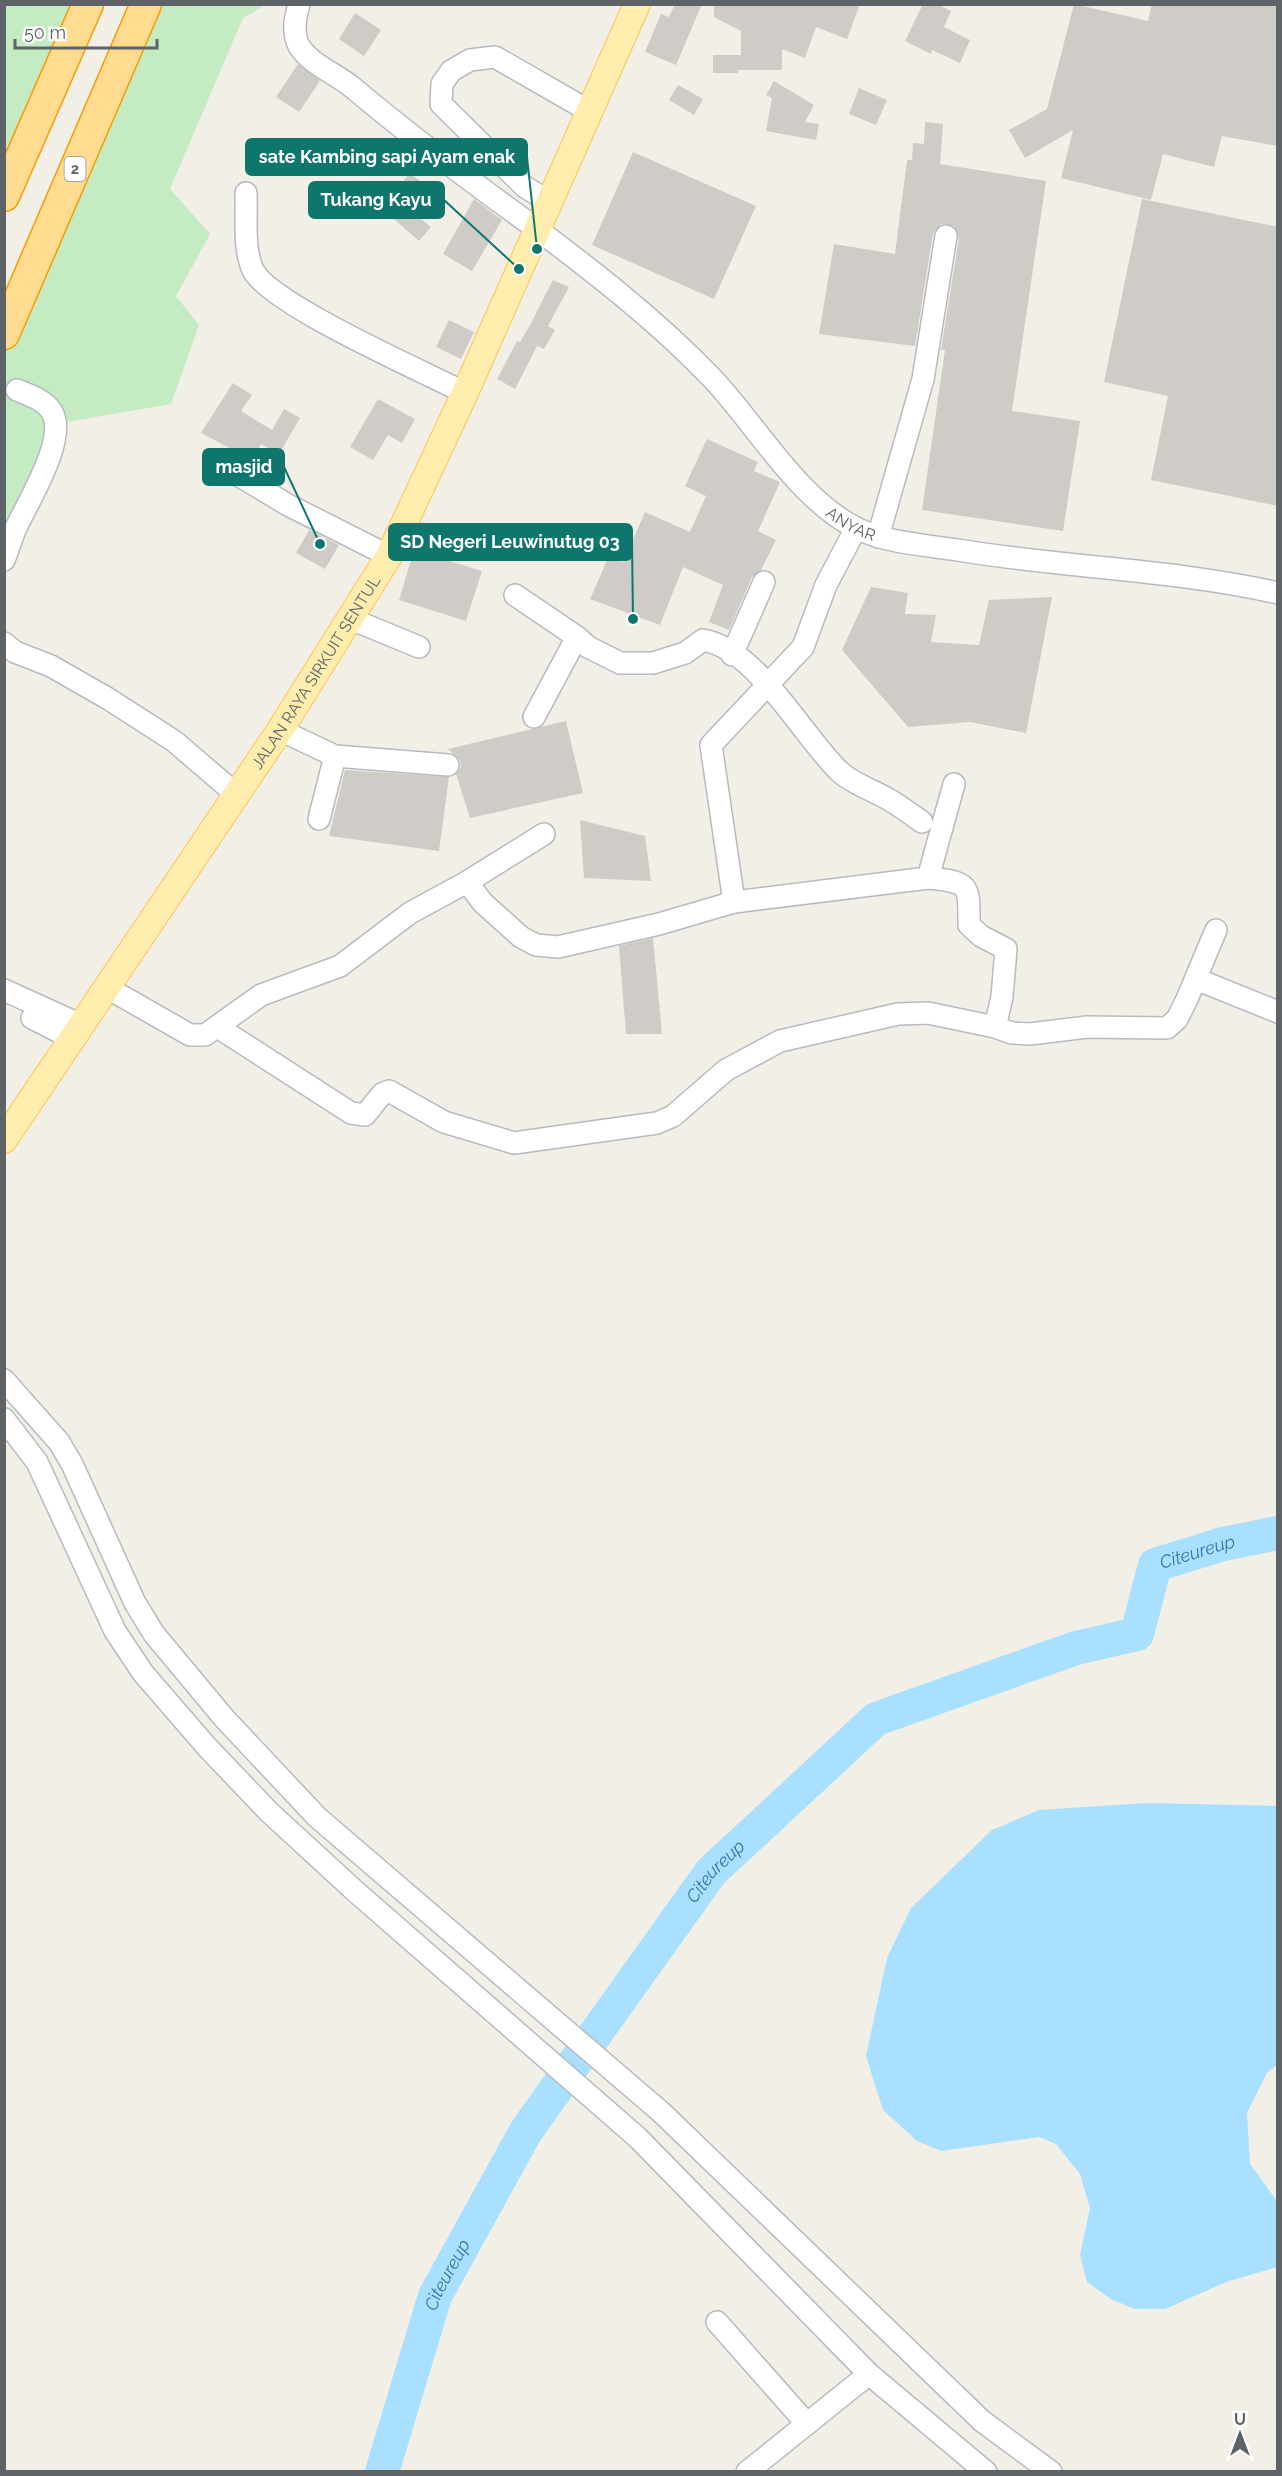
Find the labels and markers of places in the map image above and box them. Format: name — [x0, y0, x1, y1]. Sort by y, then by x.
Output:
callout: sate Kambing sapi Ayam enak — [246, 139, 527, 175]
callout: Tukang Kayu — [309, 182, 444, 218]
callout: masjid — [203, 449, 284, 485]
callout: SD Negeri Leuwinutug 03 — [389, 524, 632, 560]

